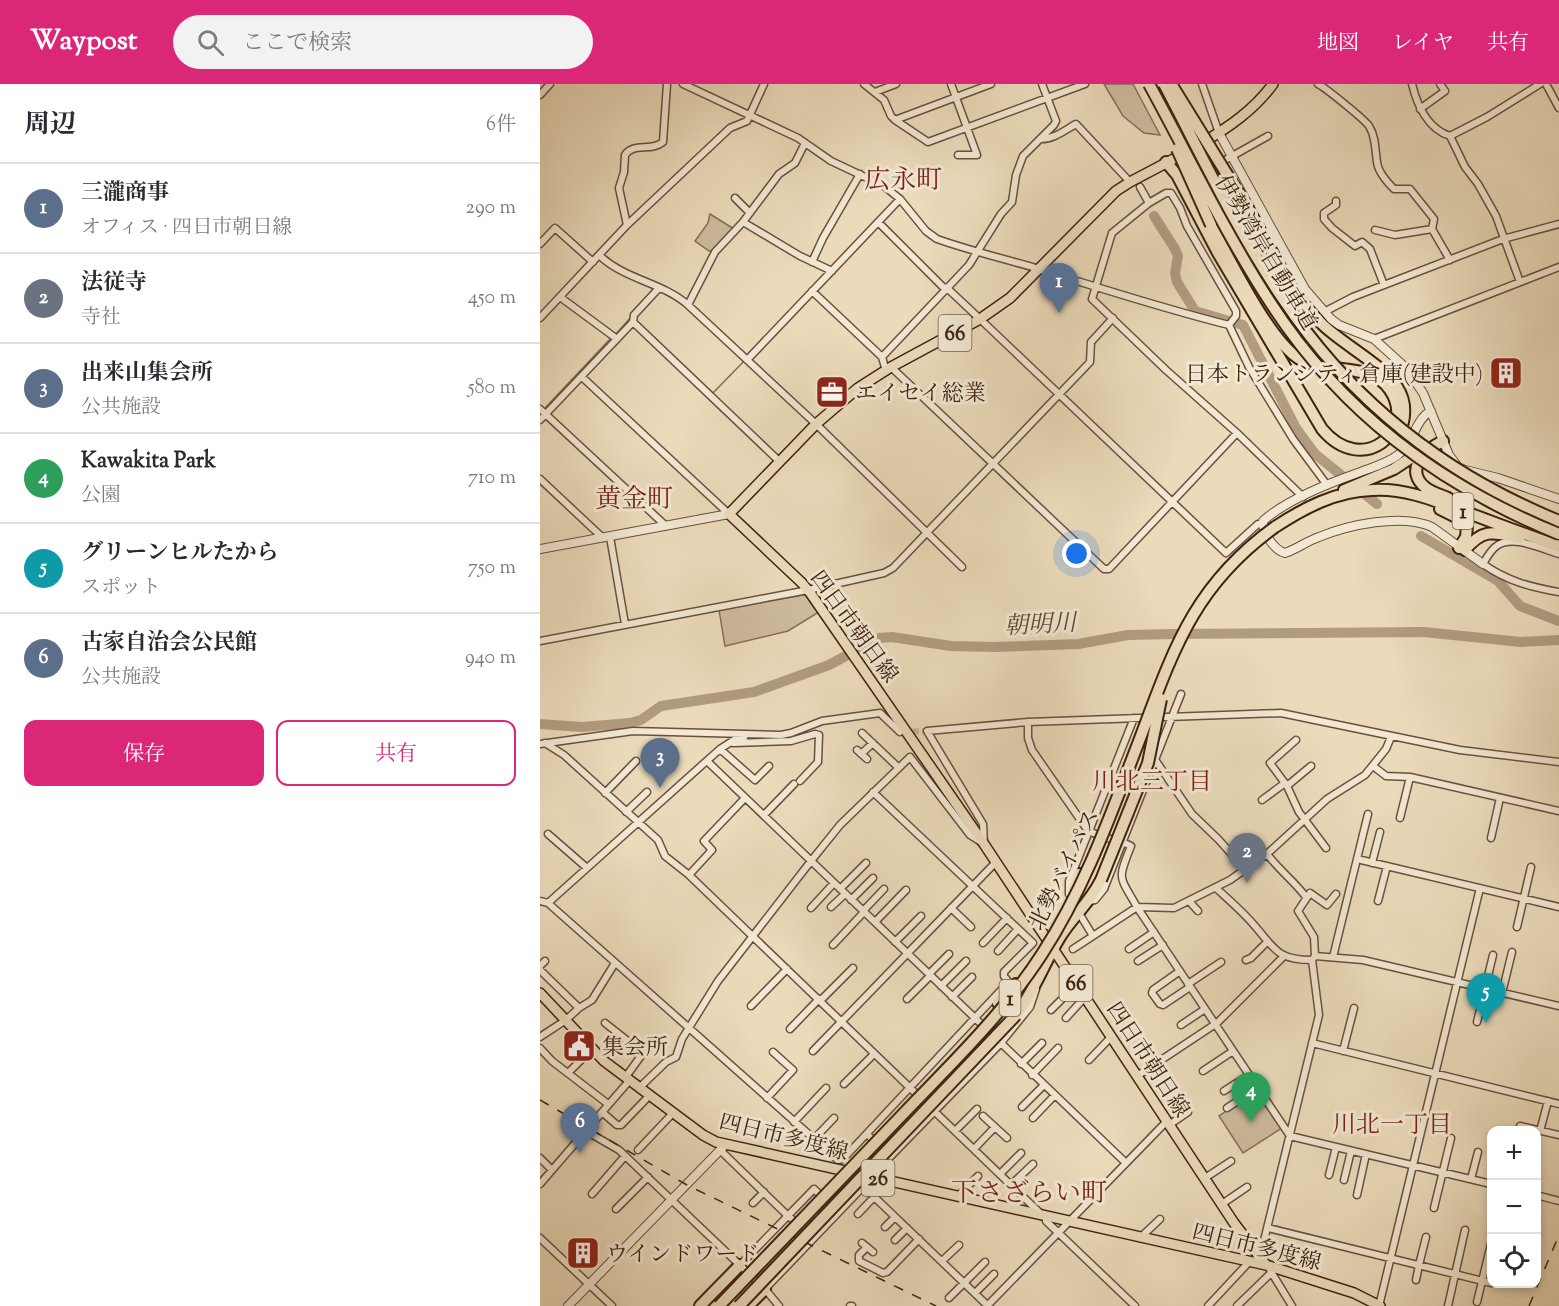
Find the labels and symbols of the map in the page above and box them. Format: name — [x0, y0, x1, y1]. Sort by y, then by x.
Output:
district label: 広永町 — [864, 163, 942, 200]
street label: 伊勢湾岸自動車道 — [1205, 170, 1323, 337]
pin: 1 — [1040, 264, 1078, 313]
road number: 66 — [938, 315, 972, 351]
building icon: 日本トランシティ倉庫(建設中) — [1488, 355, 1524, 391]
place label: 日本トランシティ倉庫(建設中) — [1185, 360, 1483, 392]
office icon: エイセイ総業 — [814, 374, 850, 410]
place label: エイセイ総業 — [855, 379, 986, 411]
district label: 黄金町 — [595, 482, 673, 519]
road number: 1 — [1452, 493, 1474, 529]
your location — [1062, 539, 1091, 568]
street label: 四日市朝日線 — [801, 565, 904, 691]
water label: 朝明川 — [1003, 607, 1080, 645]
pin: 3 — [640, 738, 680, 788]
district label: 川北三丁目 — [1092, 766, 1212, 800]
street label: 北勢バイパス — [1022, 804, 1109, 936]
pin: 2 — [1228, 834, 1266, 883]
road number: 66 — [1060, 965, 1092, 1001]
pin: 5 — [1466, 974, 1506, 1023]
road number: 1 — [1000, 980, 1020, 1016]
street label: 四日市朝日線 — [1097, 997, 1196, 1125]
public building icon: 集会所 — [561, 1028, 597, 1064]
place label: 集会所 — [602, 1033, 668, 1065]
pin: 4 — [1232, 1072, 1270, 1122]
pin: 6 — [560, 1104, 600, 1153]
street label: 四日市多度線 — [715, 1107, 851, 1170]
district label: 川北一丁目 — [1332, 1109, 1452, 1143]
road number: 26 — [862, 1160, 894, 1196]
district label: 下さざらい町 — [951, 1176, 1107, 1213]
street label: 四日市多度線 — [1188, 1217, 1324, 1280]
building icon: ウインドワード — [565, 1235, 601, 1271]
place label: ウインドワード — [606, 1240, 759, 1272]

